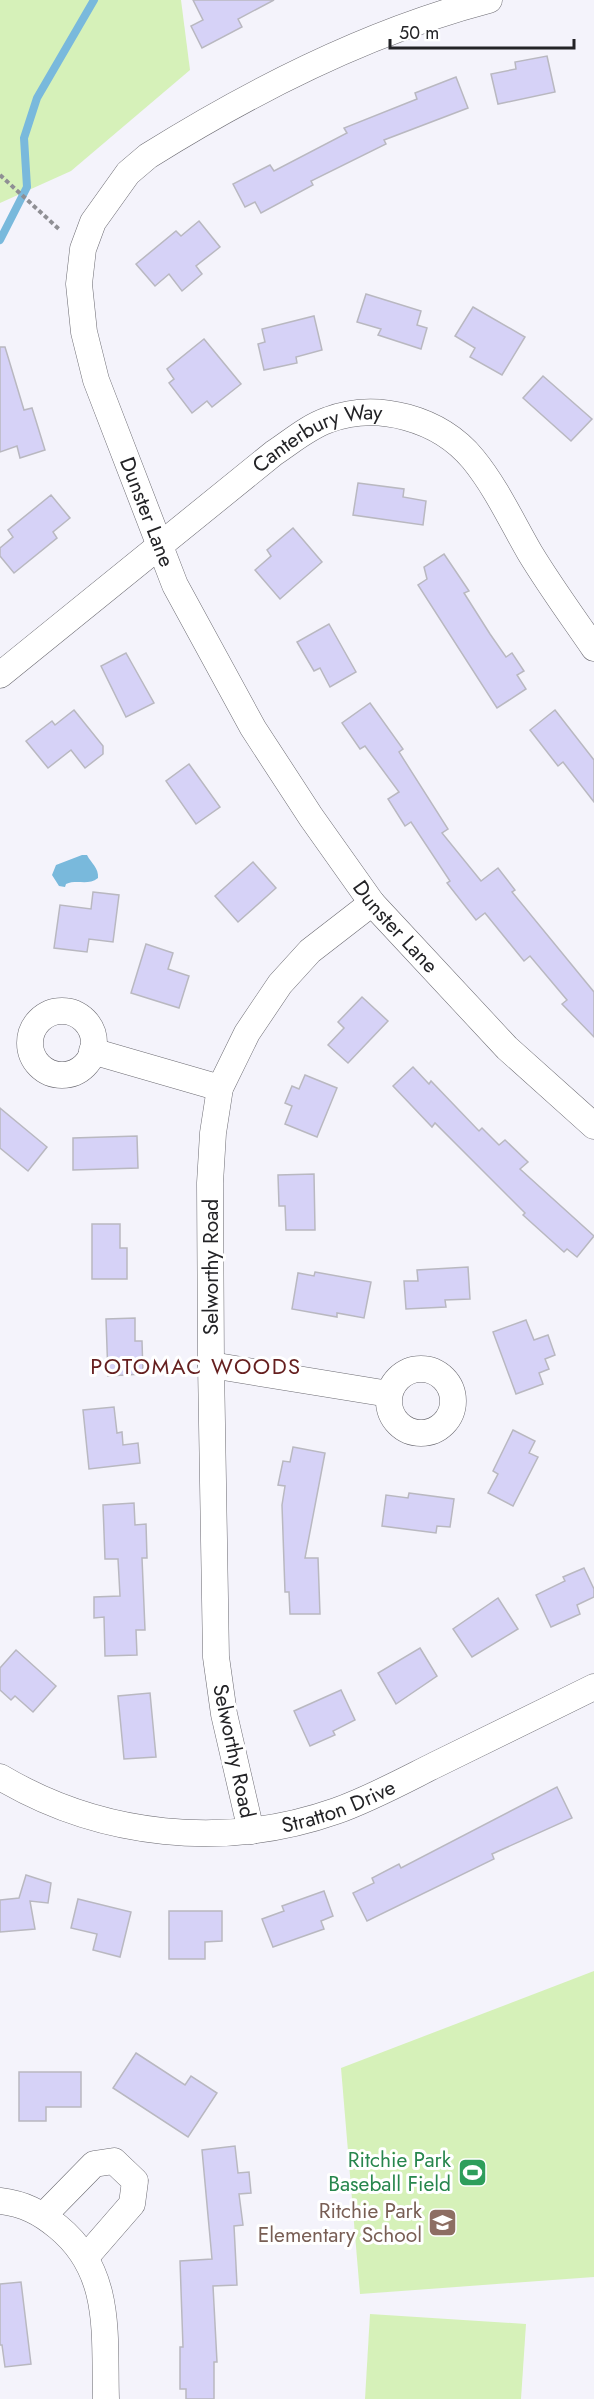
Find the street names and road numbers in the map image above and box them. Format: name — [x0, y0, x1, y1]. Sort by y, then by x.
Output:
street label: Canterbury Way — [246, 397, 384, 480]
street label: Dunster Lane — [112, 453, 182, 571]
street label: Dunster Lane — [345, 874, 445, 980]
street label: Selworthy Road — [196, 1199, 226, 1335]
street label: Selworthy Road — [205, 1681, 263, 1821]
street label: Stratton Drive — [279, 1772, 401, 1841]

